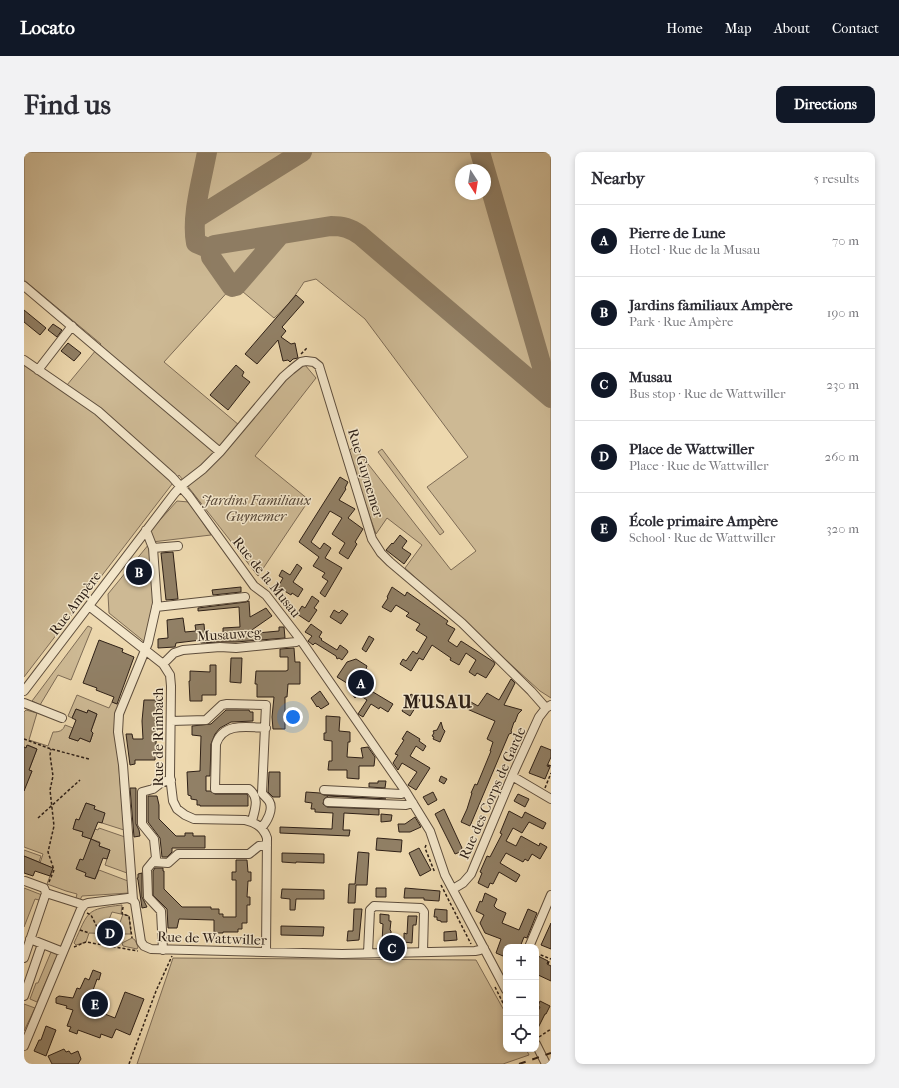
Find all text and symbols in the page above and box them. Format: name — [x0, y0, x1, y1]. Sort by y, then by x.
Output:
text: Locato — [20, 17, 75, 39]
text: Home — [666, 20, 703, 37]
text: Map — [725, 20, 752, 37]
text: About — [774, 20, 810, 37]
text: Contact — [832, 20, 879, 37]
button: Directions — [776, 86, 875, 123]
text: Find us — [24, 88, 111, 121]
north arrow — [455, 164, 491, 200]
text: Nearby — [591, 168, 645, 188]
text: 5 results — [814, 171, 859, 186]
text: Pierre de Lune — [629, 224, 725, 242]
text: A — [600, 233, 608, 248]
text: 70 m — [832, 233, 859, 248]
text: Hotel · Rue de la Musau — [629, 242, 760, 257]
text: Jardins familiaux Ampère — [629, 296, 793, 314]
text: B — [600, 305, 608, 320]
text: 190 m — [827, 305, 859, 320]
text: Park · Rue Ampère — [629, 314, 733, 329]
text: Musau — [629, 368, 672, 386]
text: C — [600, 377, 608, 392]
text: 230 m — [826, 377, 859, 392]
text: Bus stop · Rue de Wattwiller — [629, 386, 785, 401]
street label: Rue Guynemer — [344, 427, 387, 520]
text: Place de Wattwiller — [629, 440, 754, 458]
text: D — [599, 449, 609, 464]
text: 260 m — [825, 449, 859, 464]
text: Place · Rue de Wattwiller — [629, 458, 769, 473]
park label: Jardins Familiaux Guynemer — [201, 492, 312, 525]
text: École primaire Ampère — [629, 512, 778, 530]
text: E — [600, 521, 608, 536]
text: 320 m — [826, 521, 859, 536]
text: School · Rue de Wattwiller — [629, 530, 775, 545]
street label: Rue de la Musau — [229, 534, 304, 621]
pin: B — [126, 557, 152, 587]
street label: Rue Ampère — [46, 568, 105, 639]
street label: Musauweg — [196, 624, 262, 645]
pin: A — [348, 668, 374, 698]
street label: Rue de Rimbach — [150, 687, 167, 786]
district label: MUSAU — [402, 692, 473, 713]
your location — [283, 707, 303, 727]
street label: Rue des Corps de Garde — [456, 724, 529, 862]
pin: D — [97, 918, 123, 948]
street label: Rue de Wattwiller — [157, 928, 267, 949]
pin: C — [379, 933, 405, 963]
map controls — [503, 944, 539, 1052]
button: + — [503, 944, 539, 980]
button: − — [503, 980, 539, 1016]
pin: E — [82, 989, 108, 1019]
button: locate — [503, 1016, 539, 1052]

